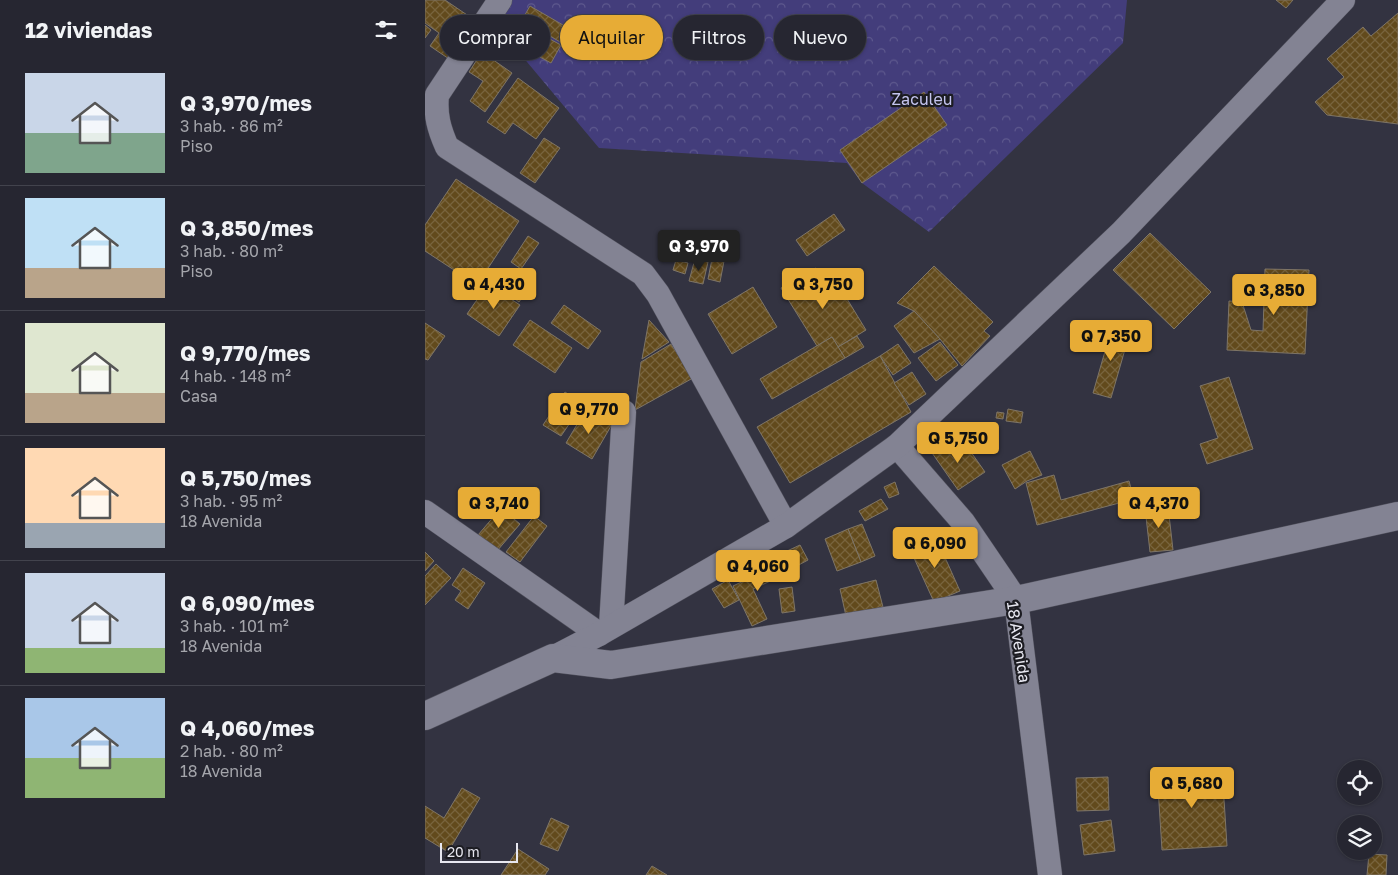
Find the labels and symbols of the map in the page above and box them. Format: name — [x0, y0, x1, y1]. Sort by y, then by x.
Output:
park label: Zaculeu — [892, 89, 952, 109]
pin: Q 3,970 — [653, 230, 745, 272]
pin: Q 4,430 — [448, 268, 540, 310]
pin: Q 3,750 — [777, 268, 869, 310]
pin: Q 3,850 — [1228, 274, 1320, 316]
pin: Q 7,350 — [1065, 320, 1157, 362]
pin: Q 9,770 — [543, 392, 635, 435]
pin: Q 5,750 — [912, 422, 1004, 464]
pin: Q 3,740 — [453, 486, 545, 529]
pin: Q 4,370 — [1113, 486, 1205, 529]
pin: Q 6,090 — [889, 526, 981, 569]
pin: Q 4,060 — [712, 550, 804, 592]
street label: 18 Avenida — [1003, 600, 1035, 684]
pin: Q 5,680 — [1146, 766, 1238, 809]
scale bar — [440, 840, 517, 863]

